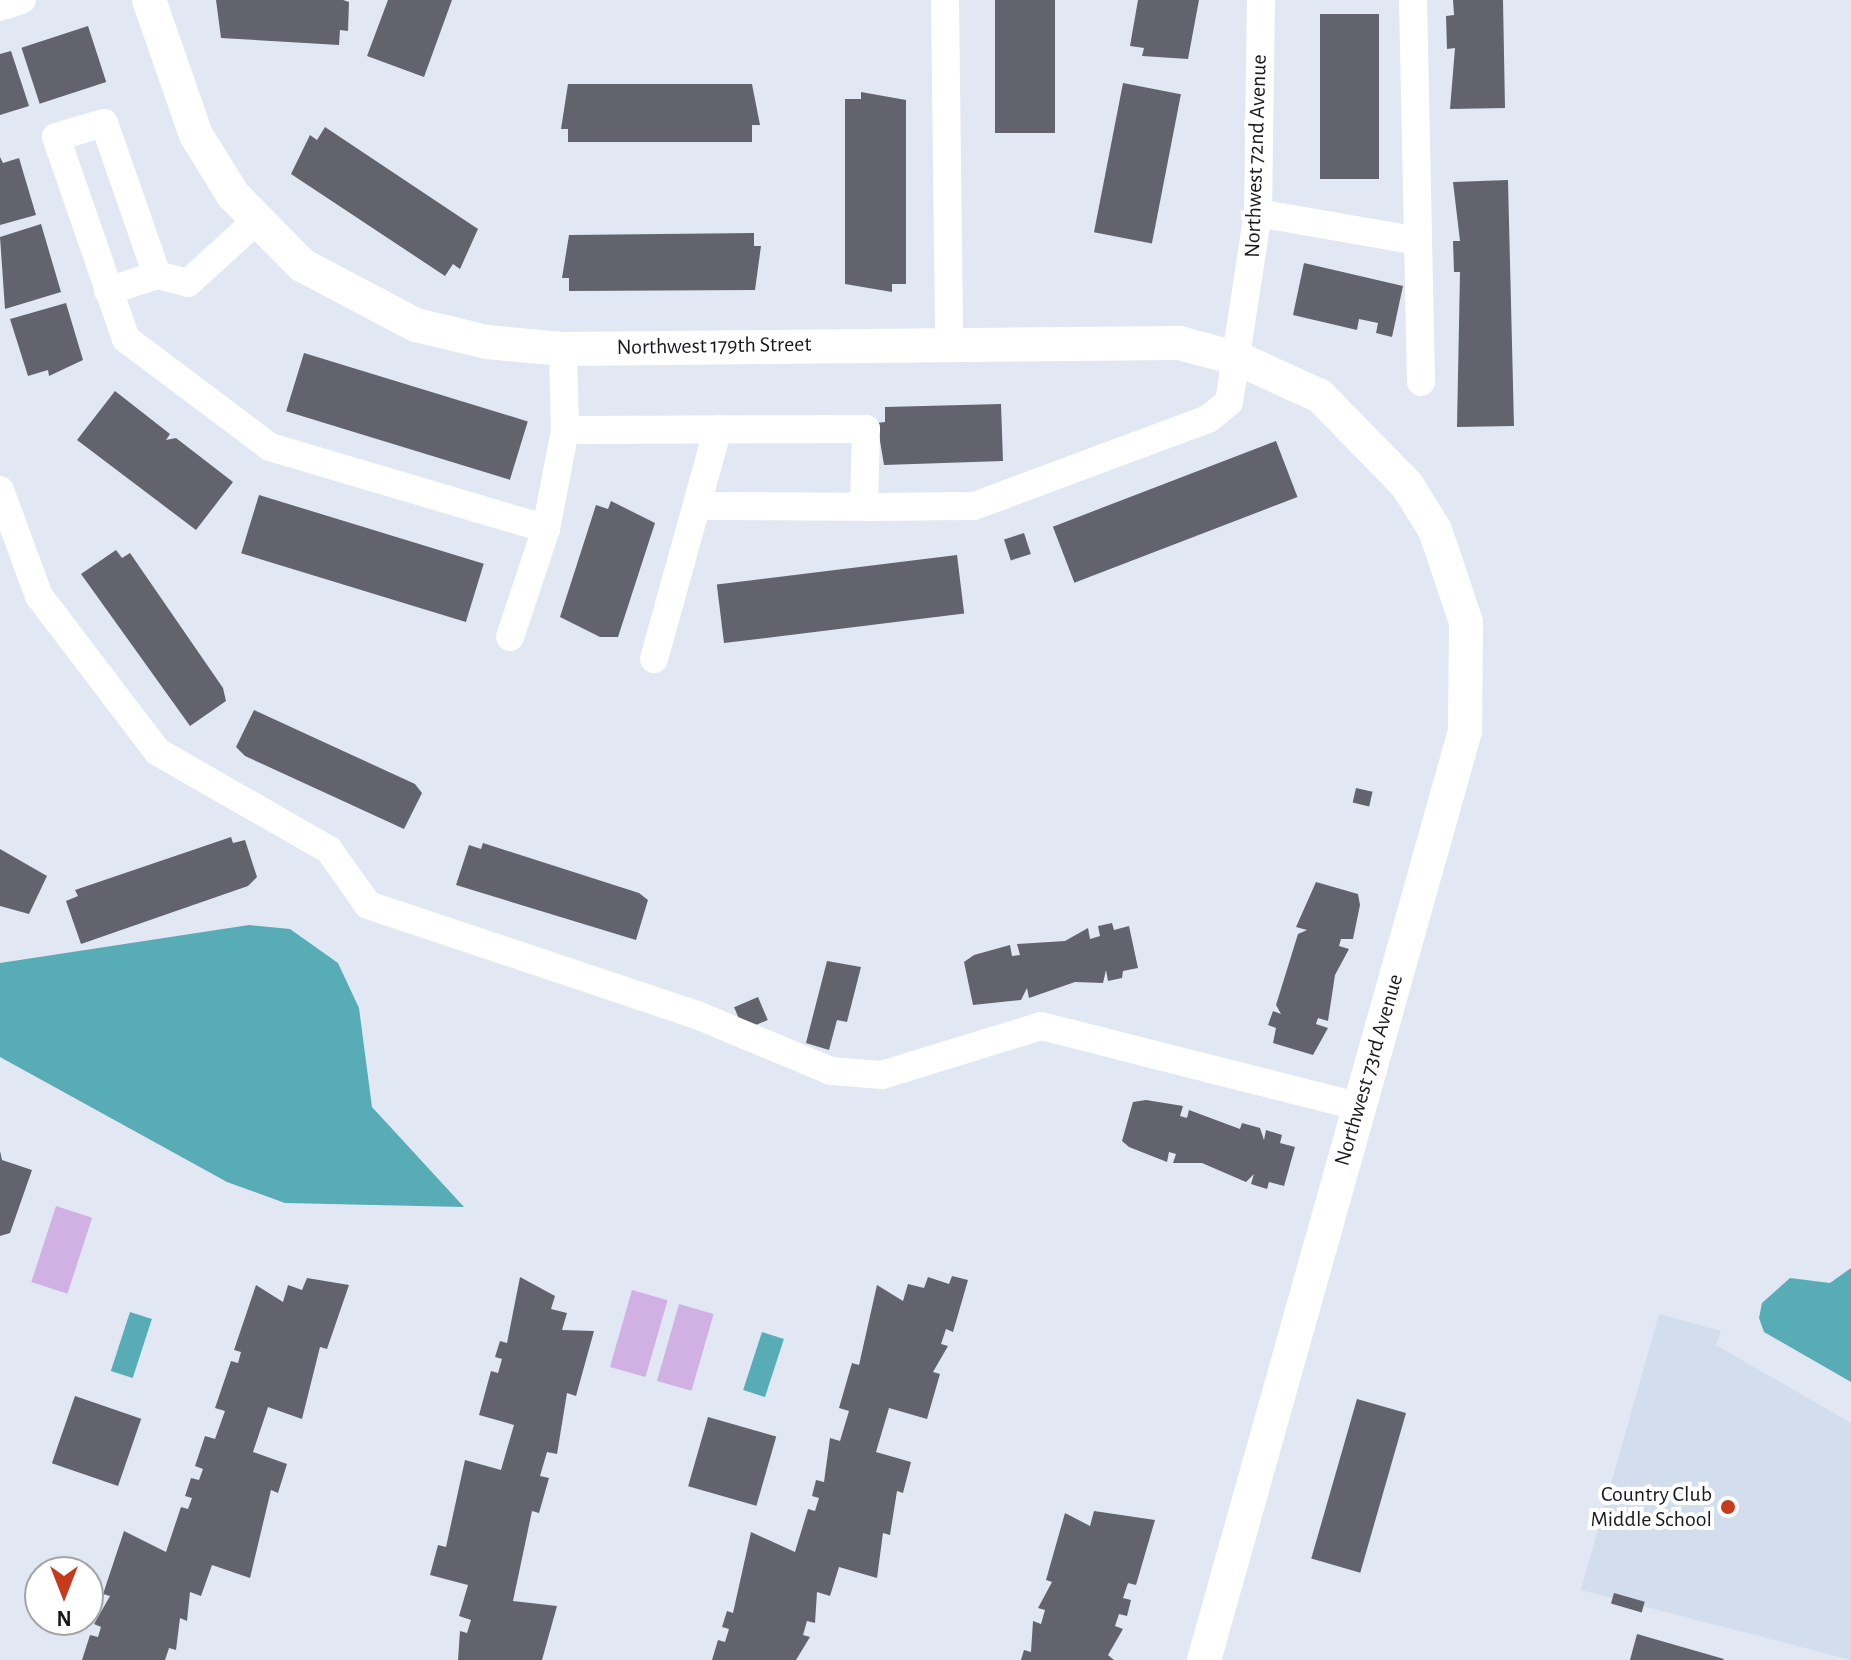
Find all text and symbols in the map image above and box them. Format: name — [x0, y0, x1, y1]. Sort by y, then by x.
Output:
street label: Northwest 72nd Avenue — [1239, 54, 1273, 258]
street label: Northwest 179th Street — [616, 331, 812, 361]
street label: Northwest 73rd Avenue — [1329, 971, 1409, 1169]
place label: Country Club Middle School — [1590, 1481, 1712, 1532]
marker: Country Club Middle School — [1719, 1498, 1737, 1516]
north arrow — [24, 1556, 104, 1636]
text: N — [56, 1607, 72, 1629]

